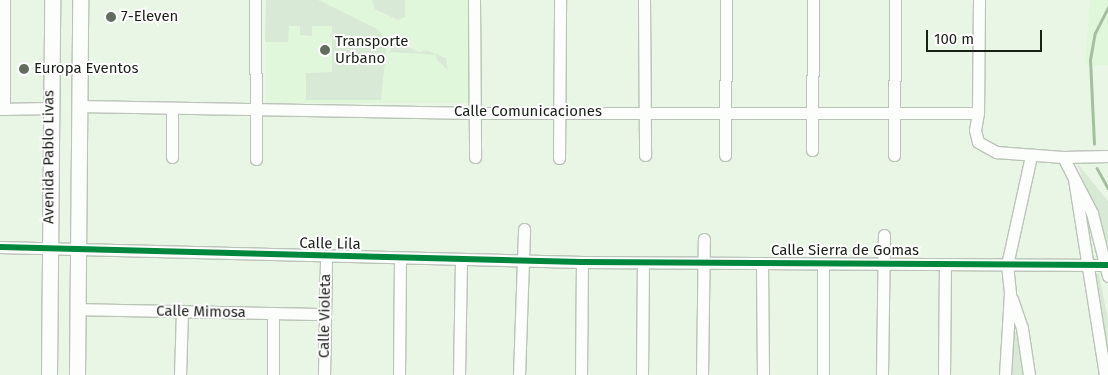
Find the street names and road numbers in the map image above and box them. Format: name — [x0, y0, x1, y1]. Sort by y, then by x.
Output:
street label: Avenida Pablo Livas — [40, 90, 58, 224]
street label: Calle Comunicaciones — [454, 103, 602, 121]
street label: Calle Lila — [299, 234, 361, 254]
street label: Calle Sierra de Gomas — [771, 242, 919, 260]
street label: Calle Violeta — [315, 274, 335, 358]
street label: Calle Mimosa — [156, 302, 246, 322]

